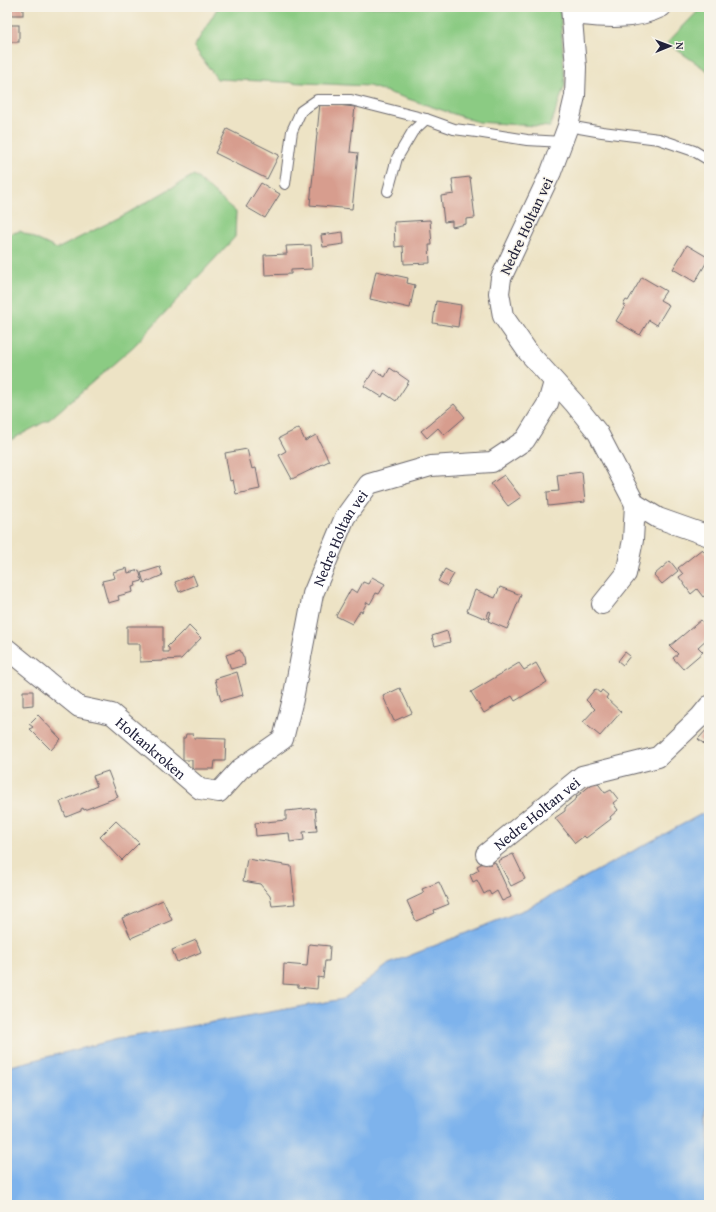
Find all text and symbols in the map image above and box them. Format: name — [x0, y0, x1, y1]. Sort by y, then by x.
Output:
north arrow — [650, 26, 690, 66]
text: N — [672, 42, 688, 50]
street label: Nedre Holtan vei — [494, 174, 558, 278]
street label: Nedre Holtan vei — [307, 485, 372, 589]
street label: Holtankroken — [112, 711, 192, 784]
street label: Nedre Holtan vei — [489, 772, 584, 854]

